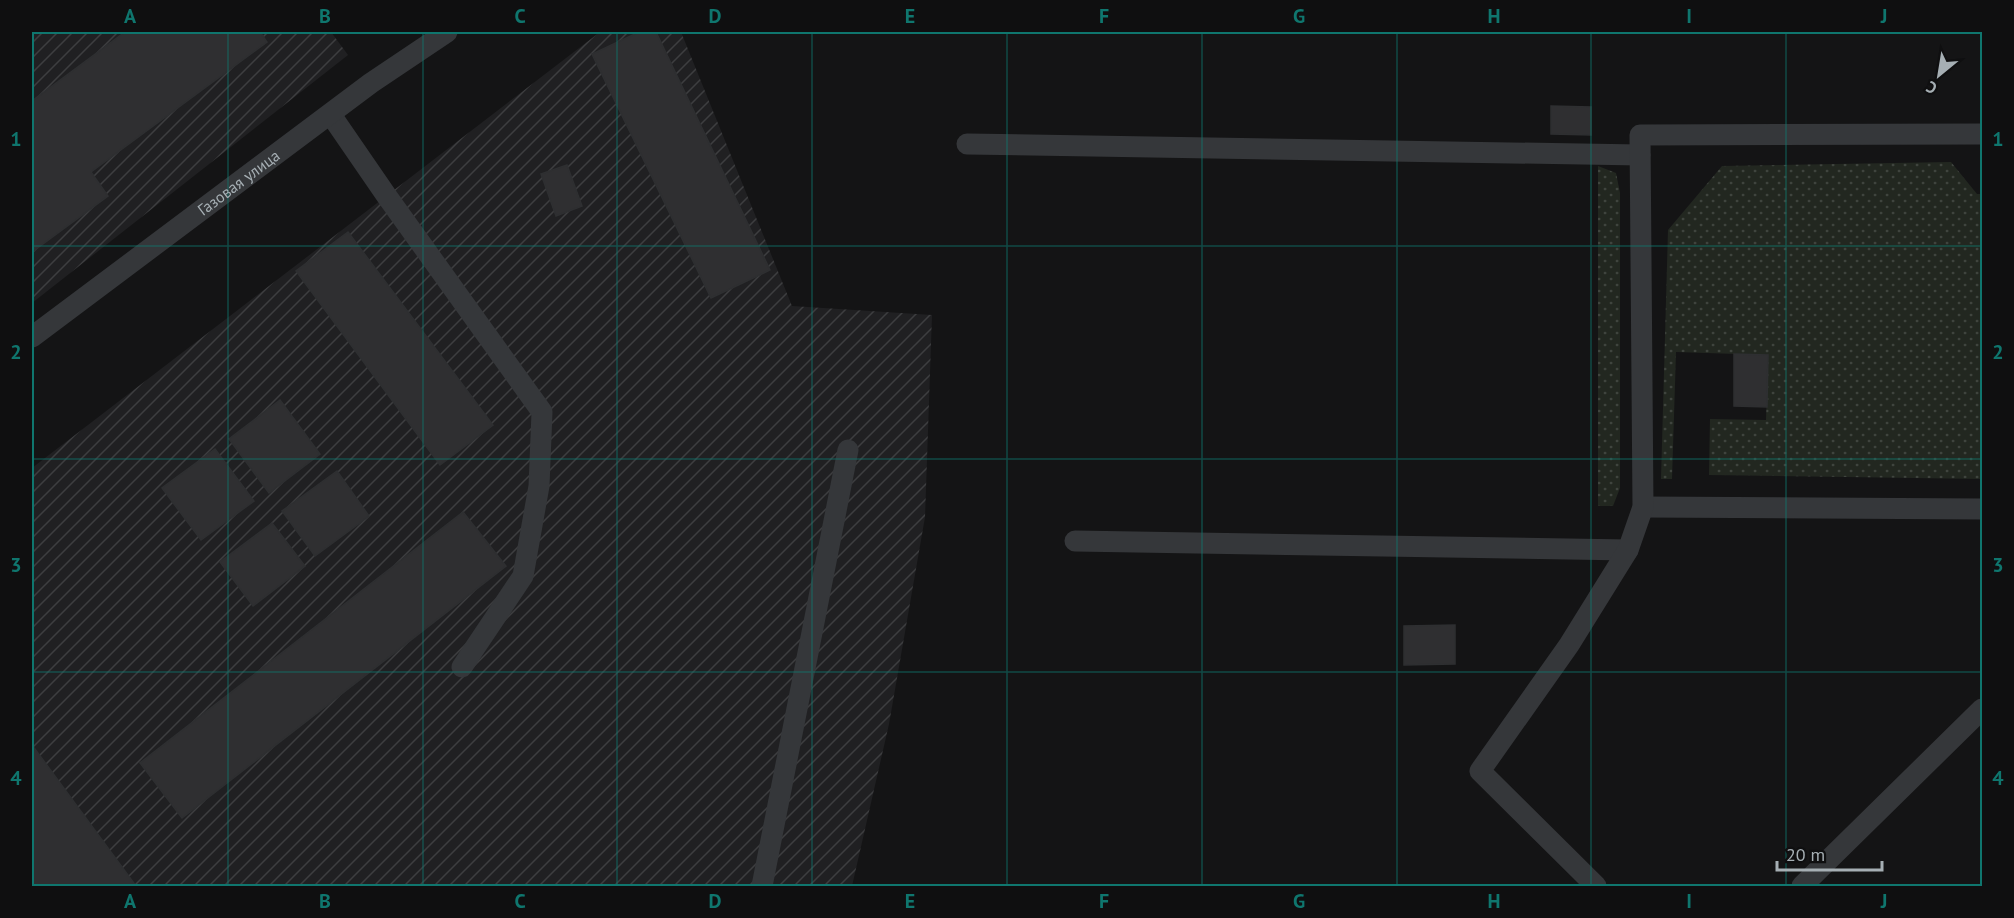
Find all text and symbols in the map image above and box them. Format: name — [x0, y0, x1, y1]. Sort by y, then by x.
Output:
text: A — [124, 3, 137, 29]
text: B — [319, 3, 331, 29]
text: C — [514, 3, 526, 29]
text: D — [709, 3, 722, 29]
text: E — [905, 3, 915, 29]
text: F — [1099, 3, 1109, 29]
text: G — [1293, 3, 1305, 29]
text: H — [1487, 3, 1501, 29]
text: I — [1686, 3, 1692, 29]
text: J — [1880, 3, 1887, 29]
north arrow — [1909, 45, 1969, 105]
text: С — [1923, 77, 1940, 99]
text: 1 — [10, 126, 22, 152]
text: 1 — [1992, 126, 2004, 152]
street label: Газовая улица — [193, 145, 283, 220]
text: 2 — [10, 339, 22, 365]
text: 2 — [1992, 339, 2004, 365]
text: 3 — [10, 552, 22, 578]
text: 3 — [1992, 552, 2004, 578]
text: 4 — [10, 765, 22, 791]
text: 4 — [1992, 765, 2004, 791]
scale bar — [1777, 834, 1882, 872]
text: 20 m — [1786, 843, 1825, 866]
text: A — [124, 888, 137, 914]
text: B — [319, 888, 331, 914]
text: C — [514, 888, 526, 914]
text: D — [709, 888, 722, 914]
text: E — [905, 888, 915, 914]
text: F — [1099, 888, 1109, 914]
text: G — [1293, 888, 1305, 914]
text: H — [1487, 888, 1501, 914]
text: I — [1686, 888, 1692, 914]
text: J — [1880, 888, 1887, 914]

